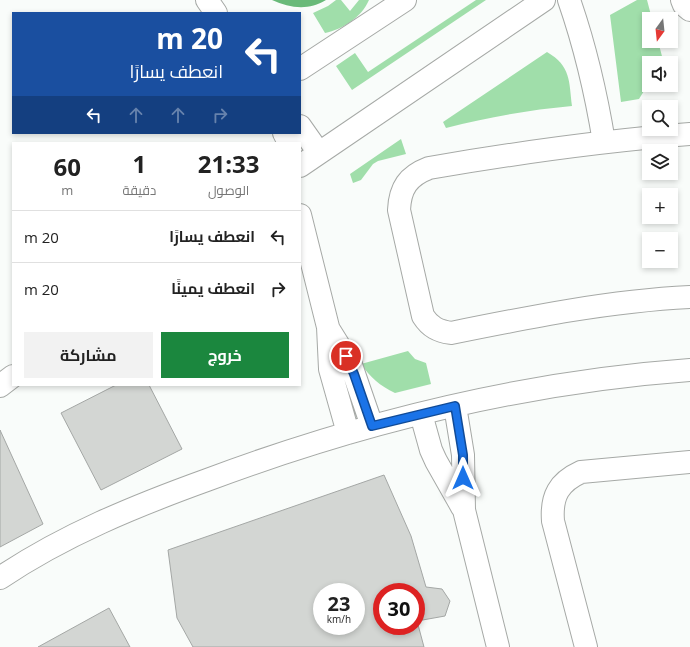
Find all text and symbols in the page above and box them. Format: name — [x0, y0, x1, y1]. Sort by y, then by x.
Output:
north arrow — [642, 12, 678, 48]
map controls — [642, 12, 678, 268]
text: 20 m — [156, 19, 223, 57]
icon: left — [237, 28, 289, 80]
button: sound — [642, 56, 678, 92]
text: انعطف يسارًا — [130, 59, 223, 83]
button: search — [642, 100, 678, 136]
icon: left — [83, 104, 105, 126]
icon: ahead — [125, 104, 147, 126]
icon: ahead — [167, 104, 189, 126]
icon: right — [209, 104, 231, 126]
button: layers — [642, 144, 678, 180]
text: 1 — [133, 147, 146, 180]
text: 21:33 — [198, 147, 260, 180]
text: 60 — [54, 150, 81, 183]
text: m — [61, 181, 73, 199]
text: دقيقة — [122, 181, 156, 199]
text: الوصول — [208, 181, 249, 199]
button: + — [642, 188, 678, 224]
text: انعطف يسارًا — [169, 226, 255, 246]
icon: left — [267, 226, 289, 248]
text: 20 m — [24, 227, 59, 247]
button: − — [642, 232, 678, 268]
text: انعطف يمينًا — [171, 278, 255, 298]
icon: right — [267, 278, 289, 300]
text: 20 m — [24, 279, 59, 299]
button: مشاركة — [24, 332, 153, 378]
button: خروج — [161, 332, 289, 378]
pin — [329, 339, 363, 373]
icon: arrive — [335, 345, 357, 367]
position arrow — [442, 457, 484, 499]
speed limit sign: 30 — [373, 583, 425, 635]
text: 23 — [328, 590, 350, 617]
text: km/h — [327, 612, 351, 626]

